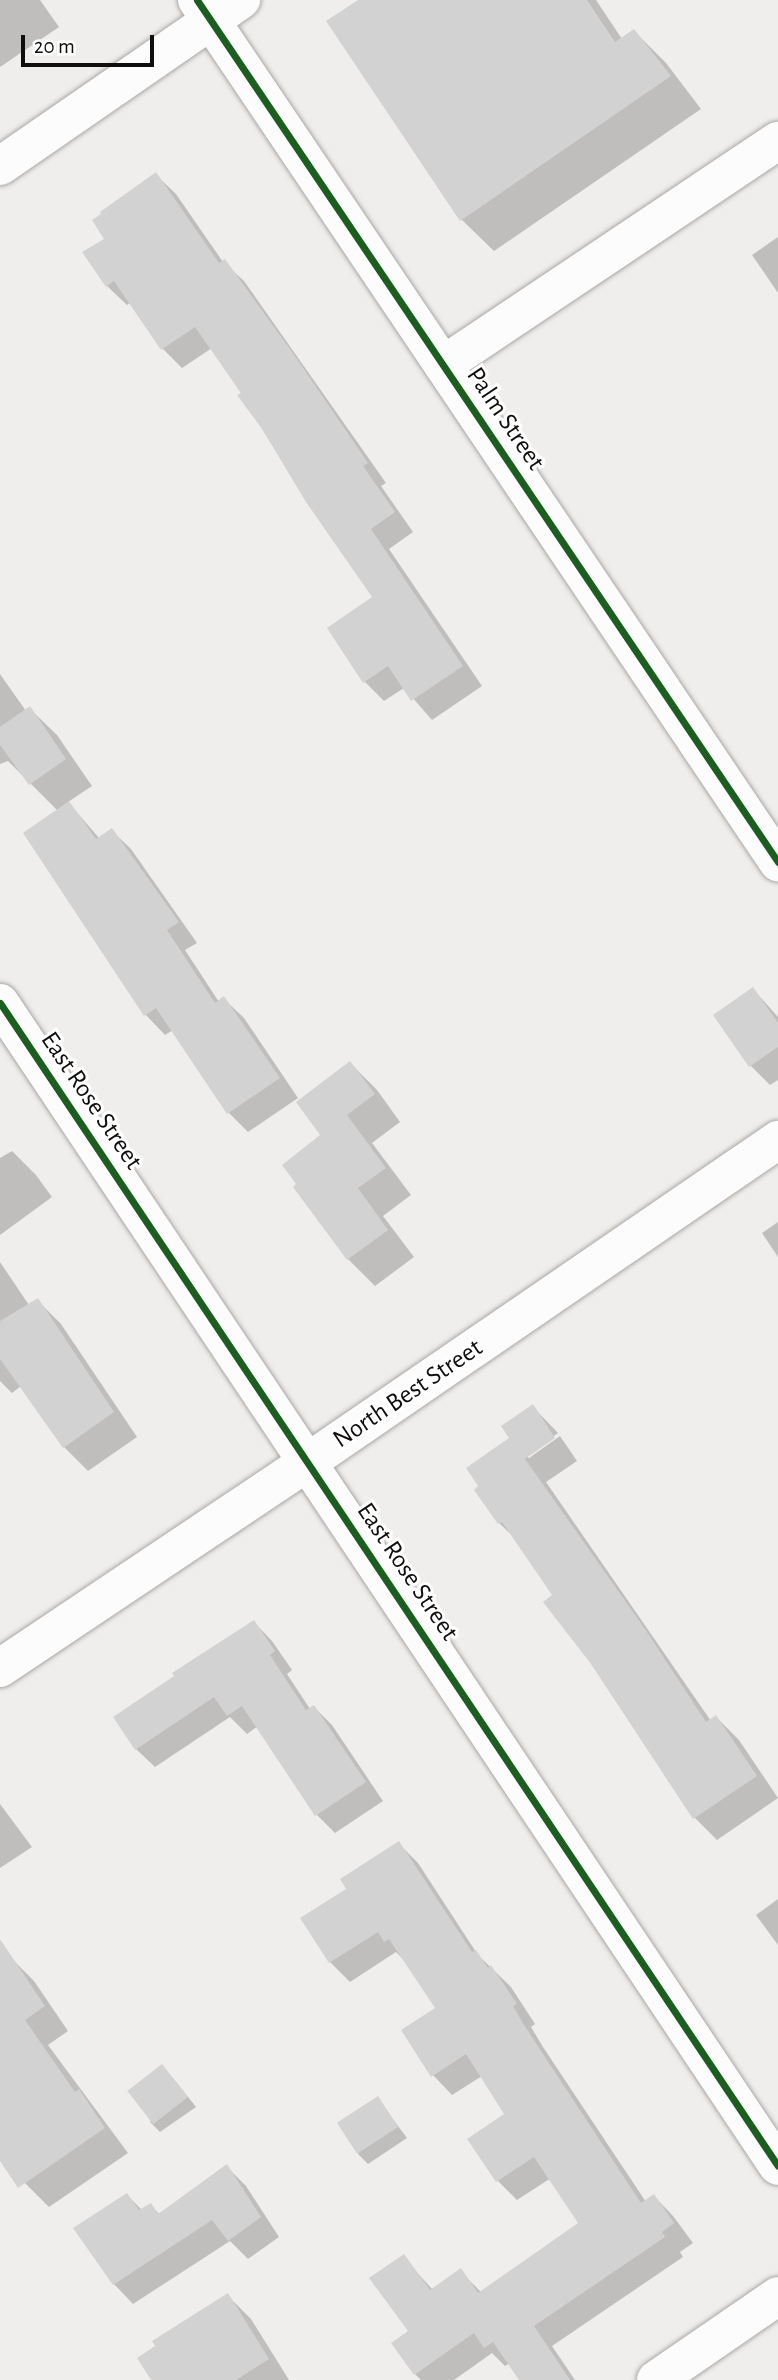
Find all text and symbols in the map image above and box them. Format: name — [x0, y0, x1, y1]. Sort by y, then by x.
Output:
scale bar — [24, 21, 158, 65]
text: 20 m — [34, 36, 75, 57]
street label: Palm Street — [459, 362, 551, 476]
street label: East Rose Street — [33, 1026, 149, 1176]
street label: North Best Street — [327, 1333, 489, 1455]
street label: East Rose Street — [349, 1497, 465, 1647]

